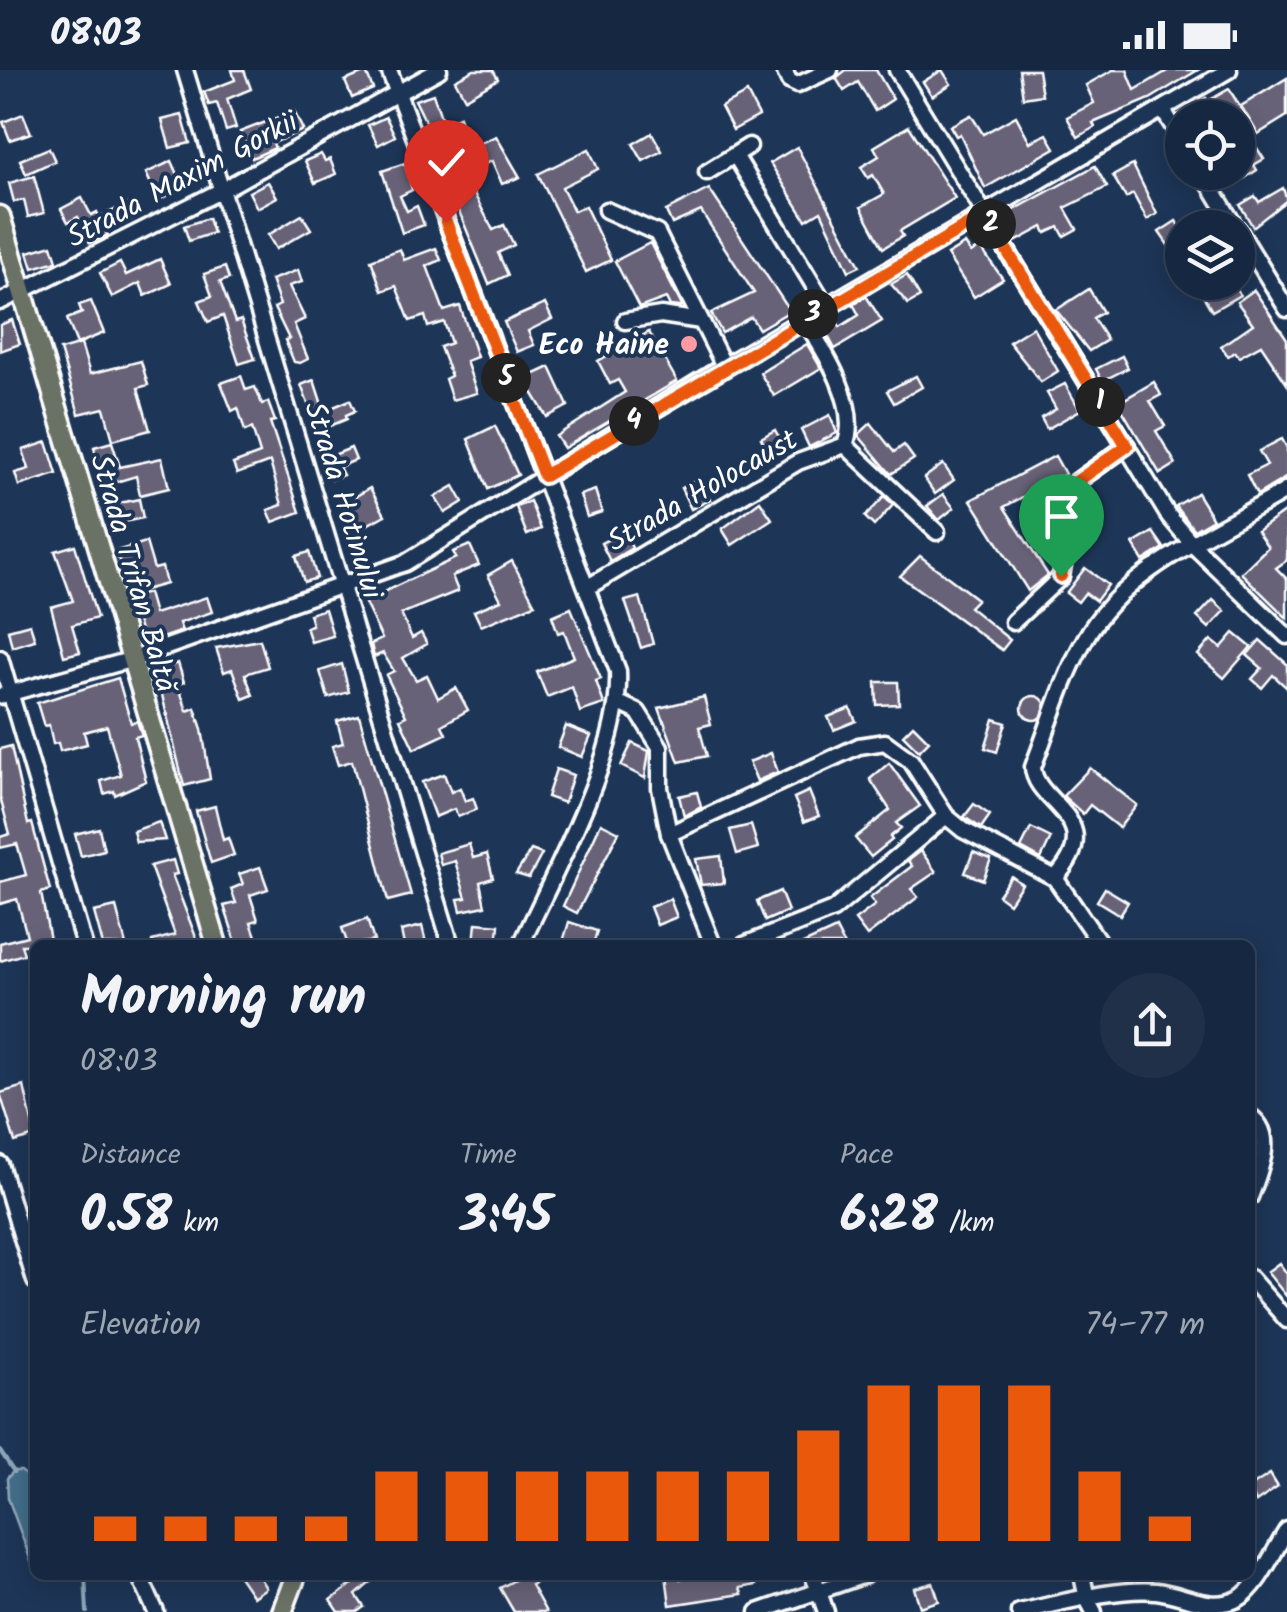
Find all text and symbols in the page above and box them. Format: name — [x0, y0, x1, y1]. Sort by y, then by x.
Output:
text: 08:03 — [50, 5, 142, 65]
street label: Strada Maxim Gorkii — [58, 99, 309, 262]
map controls — [1165, 100, 1255, 300]
button: locate — [1165, 100, 1255, 190]
pin — [404, 120, 489, 223]
icon: check — [419, 135, 474, 190]
pin: 2 — [966, 199, 1016, 249]
text: 2 — [983, 201, 999, 246]
button: layers — [1165, 210, 1255, 300]
pin: 3 — [788, 289, 838, 339]
text: 3 — [805, 291, 821, 336]
place label: Eco Haine — [539, 322, 669, 370]
marker: Eco Haine — [678, 333, 700, 355]
pin: 5 — [481, 353, 531, 403]
text: 5 — [499, 355, 513, 400]
pin: 1 — [1075, 377, 1125, 427]
text: 1 — [1096, 379, 1104, 424]
street label: Strada Hotinului — [289, 396, 395, 607]
pin: 4 — [609, 396, 659, 446]
text: 4 — [626, 398, 642, 443]
street label: Strada Holocaust — [599, 417, 808, 566]
street label: Strada Trifan Baltă — [75, 449, 190, 701]
pin — [1019, 474, 1104, 577]
icon: arrive — [1034, 489, 1089, 544]
text: Morning run — [80, 956, 367, 1043]
button: share — [1100, 973, 1205, 1078]
text: 08:03 — [80, 1037, 157, 1088]
text: Distance — [80, 1133, 181, 1178]
text: Time — [460, 1133, 517, 1178]
text: Pace — [840, 1133, 893, 1178]
text: 0.58 — [80, 1178, 172, 1258]
text: 3:45 — [460, 1178, 552, 1258]
text: 6:28 — [840, 1178, 938, 1258]
text: km — [172, 1201, 219, 1246]
text: /km — [938, 1201, 995, 1246]
text: Elevation — [80, 1300, 201, 1351]
text: 74–77 m — [1085, 1300, 1205, 1351]

